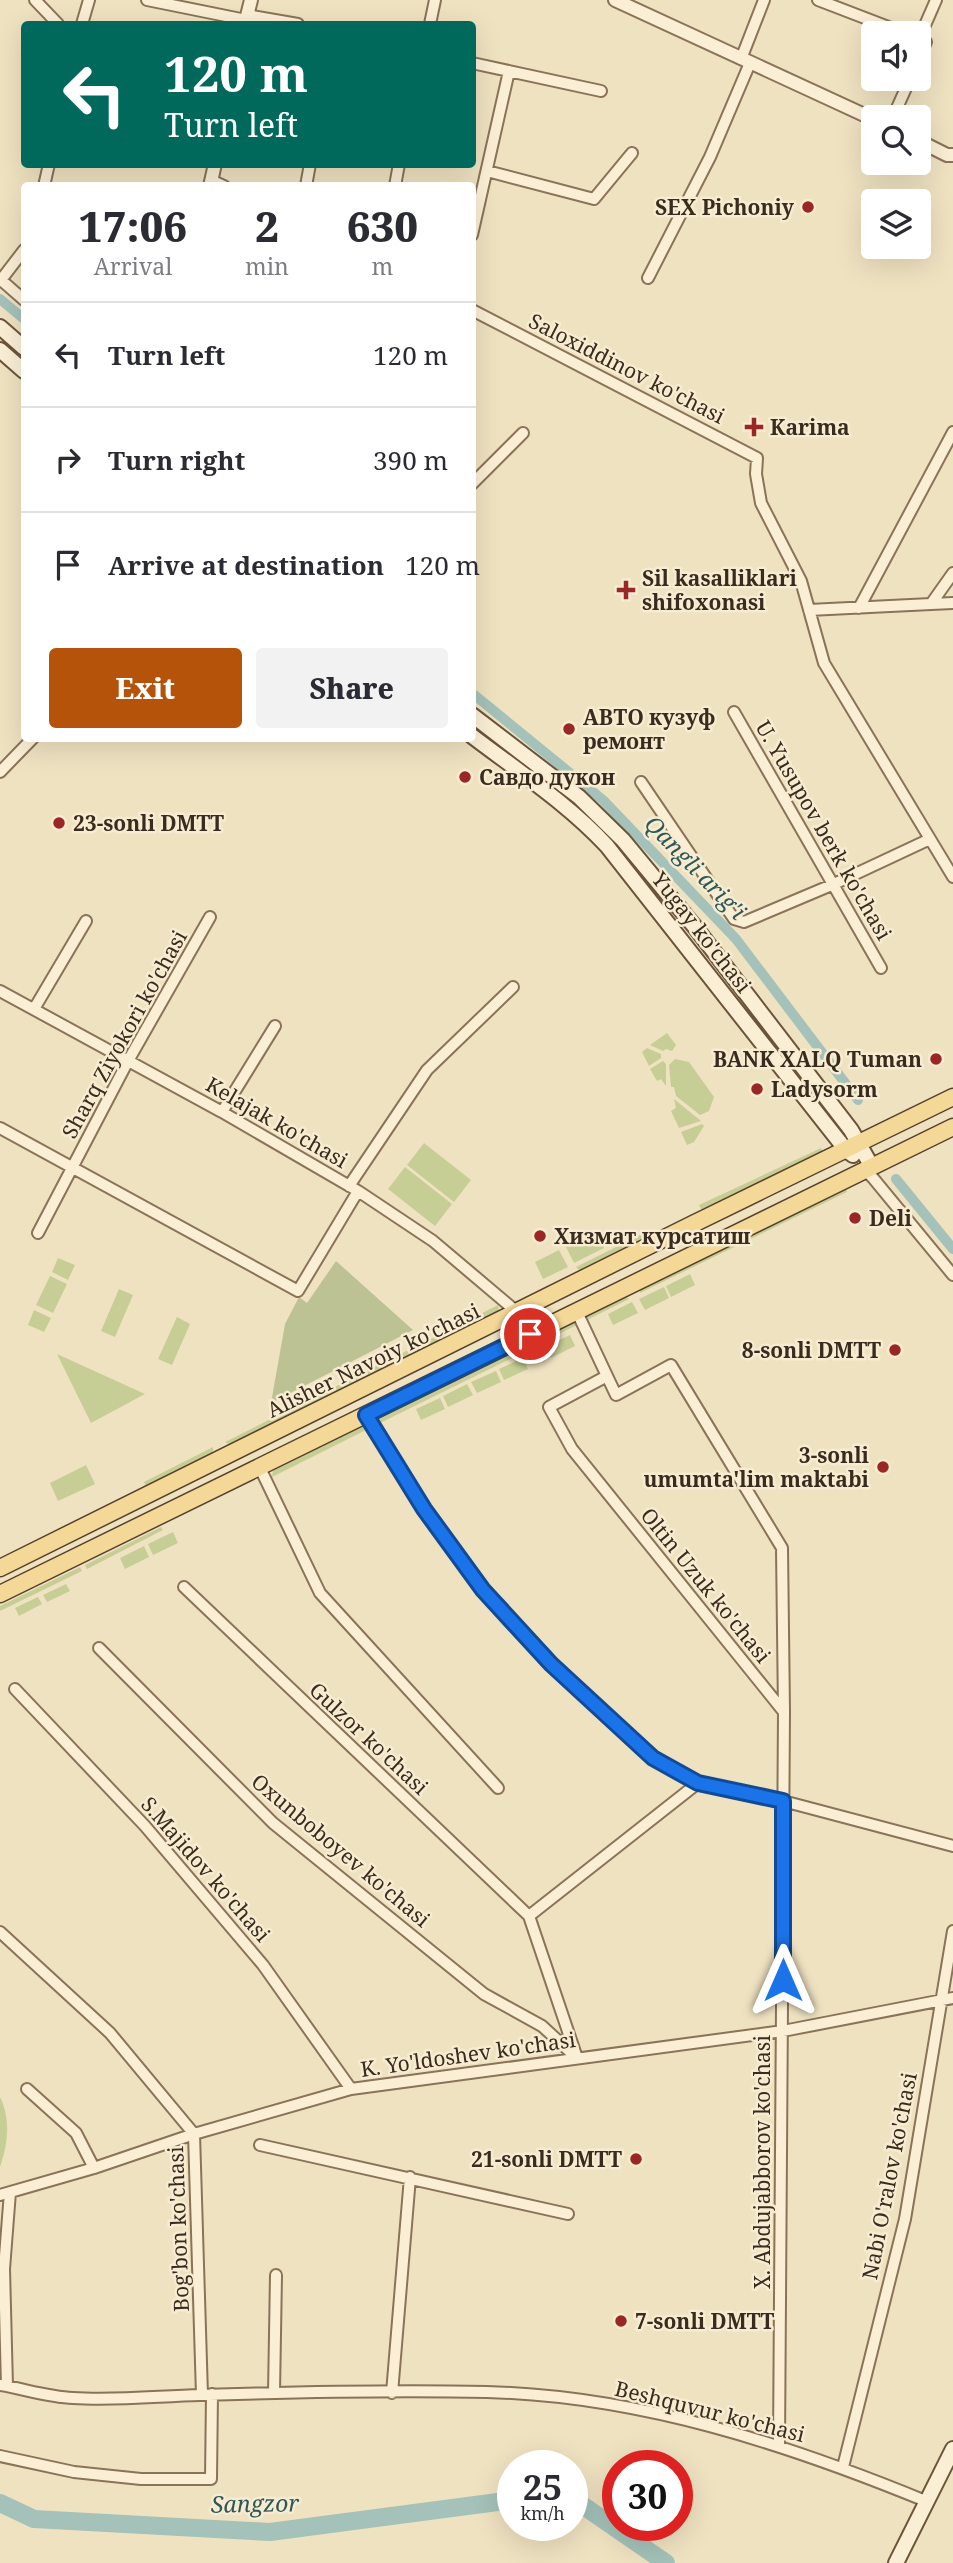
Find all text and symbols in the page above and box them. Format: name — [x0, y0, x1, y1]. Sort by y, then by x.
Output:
map controls — [861, 21, 931, 259]
button: sound — [861, 21, 931, 91]
text: 120 m — [164, 40, 308, 106]
icon: left — [49, 49, 140, 140]
text: Turn left — [164, 103, 298, 146]
button: search — [861, 105, 931, 175]
button: layers — [861, 189, 931, 259]
place label: SEX Pichoniy — [655, 193, 795, 221]
text: 17:06 — [79, 197, 187, 254]
text: 2 — [255, 197, 279, 254]
text: 630 — [347, 197, 418, 254]
marker: SEX Pichoniy — [800, 199, 816, 215]
text: Arrival — [94, 250, 172, 282]
text: min — [245, 250, 289, 282]
text: m — [372, 250, 393, 282]
street label: Saloxiddinov ko'chasi — [524, 306, 730, 430]
icon: left — [49, 336, 87, 374]
text: Turn left — [108, 337, 225, 373]
text: 120 m — [373, 337, 448, 373]
place label: Karima — [770, 413, 850, 441]
marker: Karima — [744, 417, 764, 437]
icon: right — [49, 441, 87, 479]
text: Turn right — [108, 442, 245, 478]
text: 390 m — [373, 442, 448, 478]
icon: arrive — [49, 546, 87, 584]
text: Arrive at destination — [108, 547, 384, 583]
text: 120 m — [405, 547, 480, 583]
place label: Sil kasalliklari shifoxonasi — [642, 564, 798, 616]
marker: Sil kasalliklari shifoxonasi — [616, 580, 636, 600]
button: Exit — [49, 648, 242, 728]
button: Share — [256, 648, 448, 728]
place label: АВТО кузуф ремонт — [583, 703, 715, 755]
street label: U. Yusupov berk ko'chasi — [750, 715, 898, 945]
marker: АВТО кузуф ремонт — [561, 721, 577, 737]
place label: Cавдо дукон — [479, 763, 615, 791]
marker: Cавдо дукон — [457, 769, 473, 785]
water label: Qangli arig'i — [638, 808, 754, 926]
place label: 23-sonli DMTT — [73, 809, 224, 837]
marker: 23-sonli DMTT — [51, 815, 67, 831]
street label: Yugay ko'chasi — [645, 865, 758, 998]
street label: Sharq Ziyokori ko'chasi — [55, 925, 193, 1143]
place label: BANK XALQ Tuman — [713, 1045, 922, 1073]
marker: BANK XALQ Tuman — [928, 1051, 944, 1067]
street label: Kelajak ko'chasi — [201, 1070, 353, 1174]
place label: Ladysorm — [771, 1075, 878, 1103]
marker: Ladysorm — [749, 1081, 765, 1097]
place label: Deli — [869, 1204, 913, 1232]
marker: Deli — [847, 1210, 863, 1226]
place label: Хизмат курсатиш — [554, 1222, 750, 1250]
marker: Хизмат курсатиш — [532, 1228, 548, 1244]
street label: Alisher Navoiy ko'chasi — [262, 1296, 484, 1424]
pin — [500, 1304, 560, 1364]
icon: arrive — [511, 1315, 549, 1353]
place label: 8-sonli DMTT — [742, 1336, 881, 1364]
marker: 8-sonli DMTT — [887, 1342, 903, 1358]
place label: 3-sonli umumta'lim maktabi — [643, 1441, 870, 1493]
marker: 3-sonli umumta'lim maktabi — [875, 1459, 891, 1475]
street label: Oltin Uzuk ko'chasi — [635, 1502, 777, 1669]
street label: Gulzor ko'chasi — [304, 1676, 435, 1801]
street label: Oxunboboyev ko'chasi — [246, 1767, 436, 1933]
street label: S.Majidov ko'chasi — [135, 1790, 277, 1948]
position arrow — [746, 1943, 820, 2017]
street label: K. Yo'ldoshev ko'chasi — [359, 2025, 578, 2083]
street label: X. Abdujabborov ko'chasi — [748, 2035, 776, 2289]
street label: Nabi O'ralov ko'chasi — [855, 2070, 923, 2282]
street label: Bog'bon ko'chasi — [161, 2145, 195, 2312]
place label: 21-sonli DMTT — [471, 2145, 622, 2173]
marker: 21-sonli DMTT — [628, 2151, 644, 2167]
place label: 7-sonli DMTT — [635, 2307, 774, 2335]
marker: 7-sonli DMTT — [613, 2313, 629, 2329]
street label: Beshquvur ko'chasi — [612, 2374, 808, 2448]
speed limit sign: 30 — [602, 2450, 693, 2541]
text: 25 — [523, 2463, 562, 2510]
water label: Sangzor — [211, 2486, 300, 2520]
text: km/h — [520, 2501, 565, 2525]

